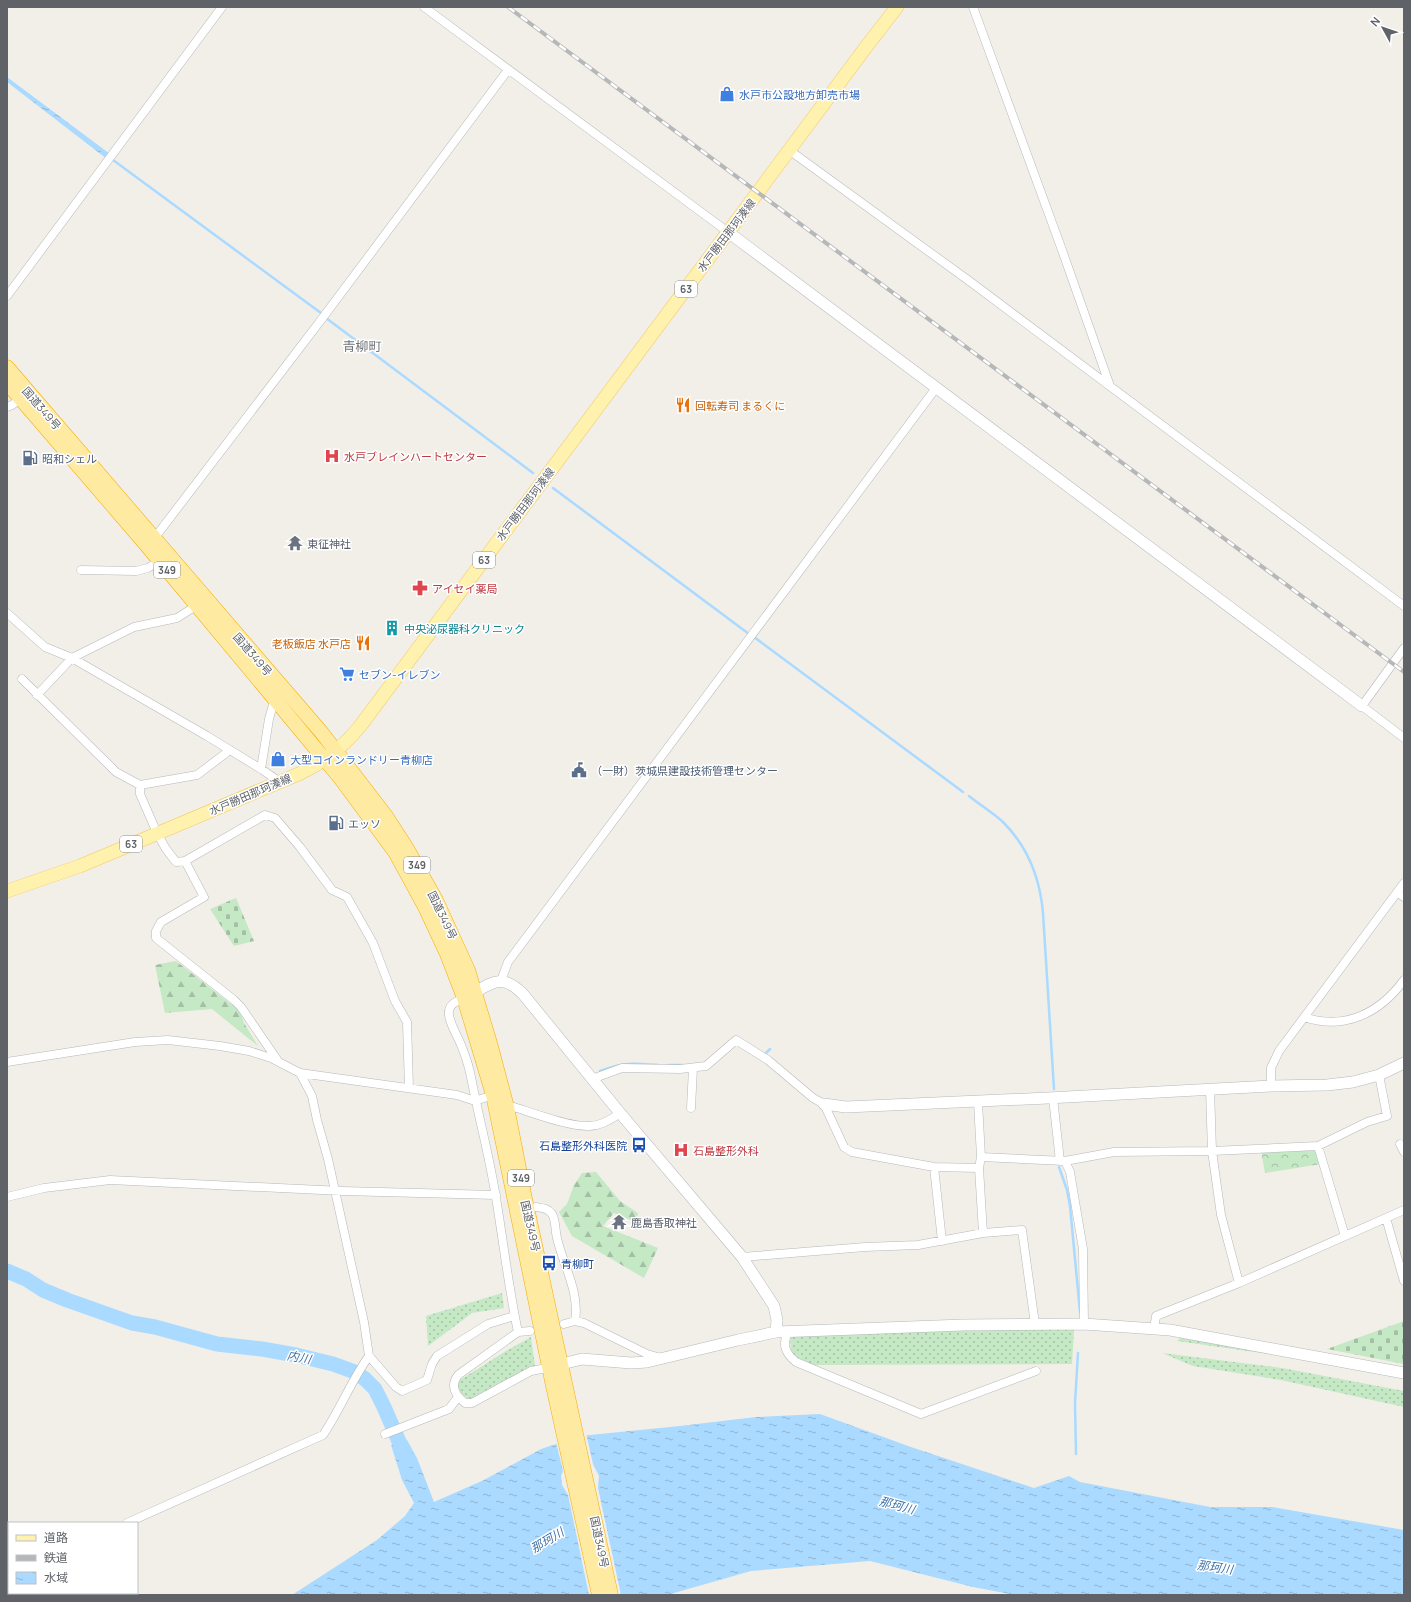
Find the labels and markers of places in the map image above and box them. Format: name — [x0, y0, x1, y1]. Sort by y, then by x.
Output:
shop icon: 水戸市公設地方卸売市場 — [718, 85, 736, 103]
place label: 水戸市公設地方卸売市場 — [739, 87, 860, 102]
restaurant icon: 回転寿司 まるくに — [674, 396, 692, 414]
place label: 回転寿司 まるくに — [695, 398, 785, 413]
hospital icon: 水戸ブレインハートセンター — [323, 447, 341, 465]
fuel station icon: 昭和シェル — [21, 449, 39, 467]
place label: 水戸ブレインハートセンター — [344, 449, 487, 464]
place label: 昭和シェル — [42, 451, 97, 466]
temple icon: 東征神社 — [286, 534, 304, 552]
place label: 東征神社 — [307, 536, 351, 551]
pharmacy icon: アイセイ薬局 — [411, 579, 429, 597]
place label: アイセイ薬局 — [432, 581, 497, 596]
building icon: 中央泌尿器科クリニック — [383, 619, 401, 637]
place label: 中央泌尿器科クリニック — [404, 621, 525, 636]
restaurant icon: 老板飯店 水戸店 — [354, 634, 372, 652]
place label: 老板飯店 水戸店 — [272, 636, 351, 651]
supermarket icon: セブン-イレブン — [338, 665, 356, 683]
place label: セブン-イレブン — [359, 667, 441, 682]
shop icon: 大型コインランドリー青柳店 — [269, 750, 287, 768]
place label: 大型コインランドリー青柳店 — [290, 752, 433, 767]
public building icon: （一財）茨城県建設技術管理センター — [570, 761, 588, 779]
place label: （一財）茨城県建設技術管理センター — [591, 763, 778, 778]
fuel station icon: エッソ — [327, 814, 345, 832]
place label: エッソ — [348, 816, 381, 831]
bus stop icon: 石島整形外科医院 — [630, 1136, 648, 1154]
place label: 石島整形外科医院 — [539, 1138, 627, 1153]
hospital icon: 石島整形外科 — [672, 1141, 690, 1159]
place label: 石島整形外科 — [693, 1143, 759, 1158]
temple icon: 鹿島香取神社 — [610, 1213, 628, 1231]
place label: 鹿島香取神社 — [631, 1215, 697, 1230]
bus stop icon: 青柳町 — [540, 1254, 558, 1272]
place label: 青柳町 — [561, 1256, 594, 1271]

